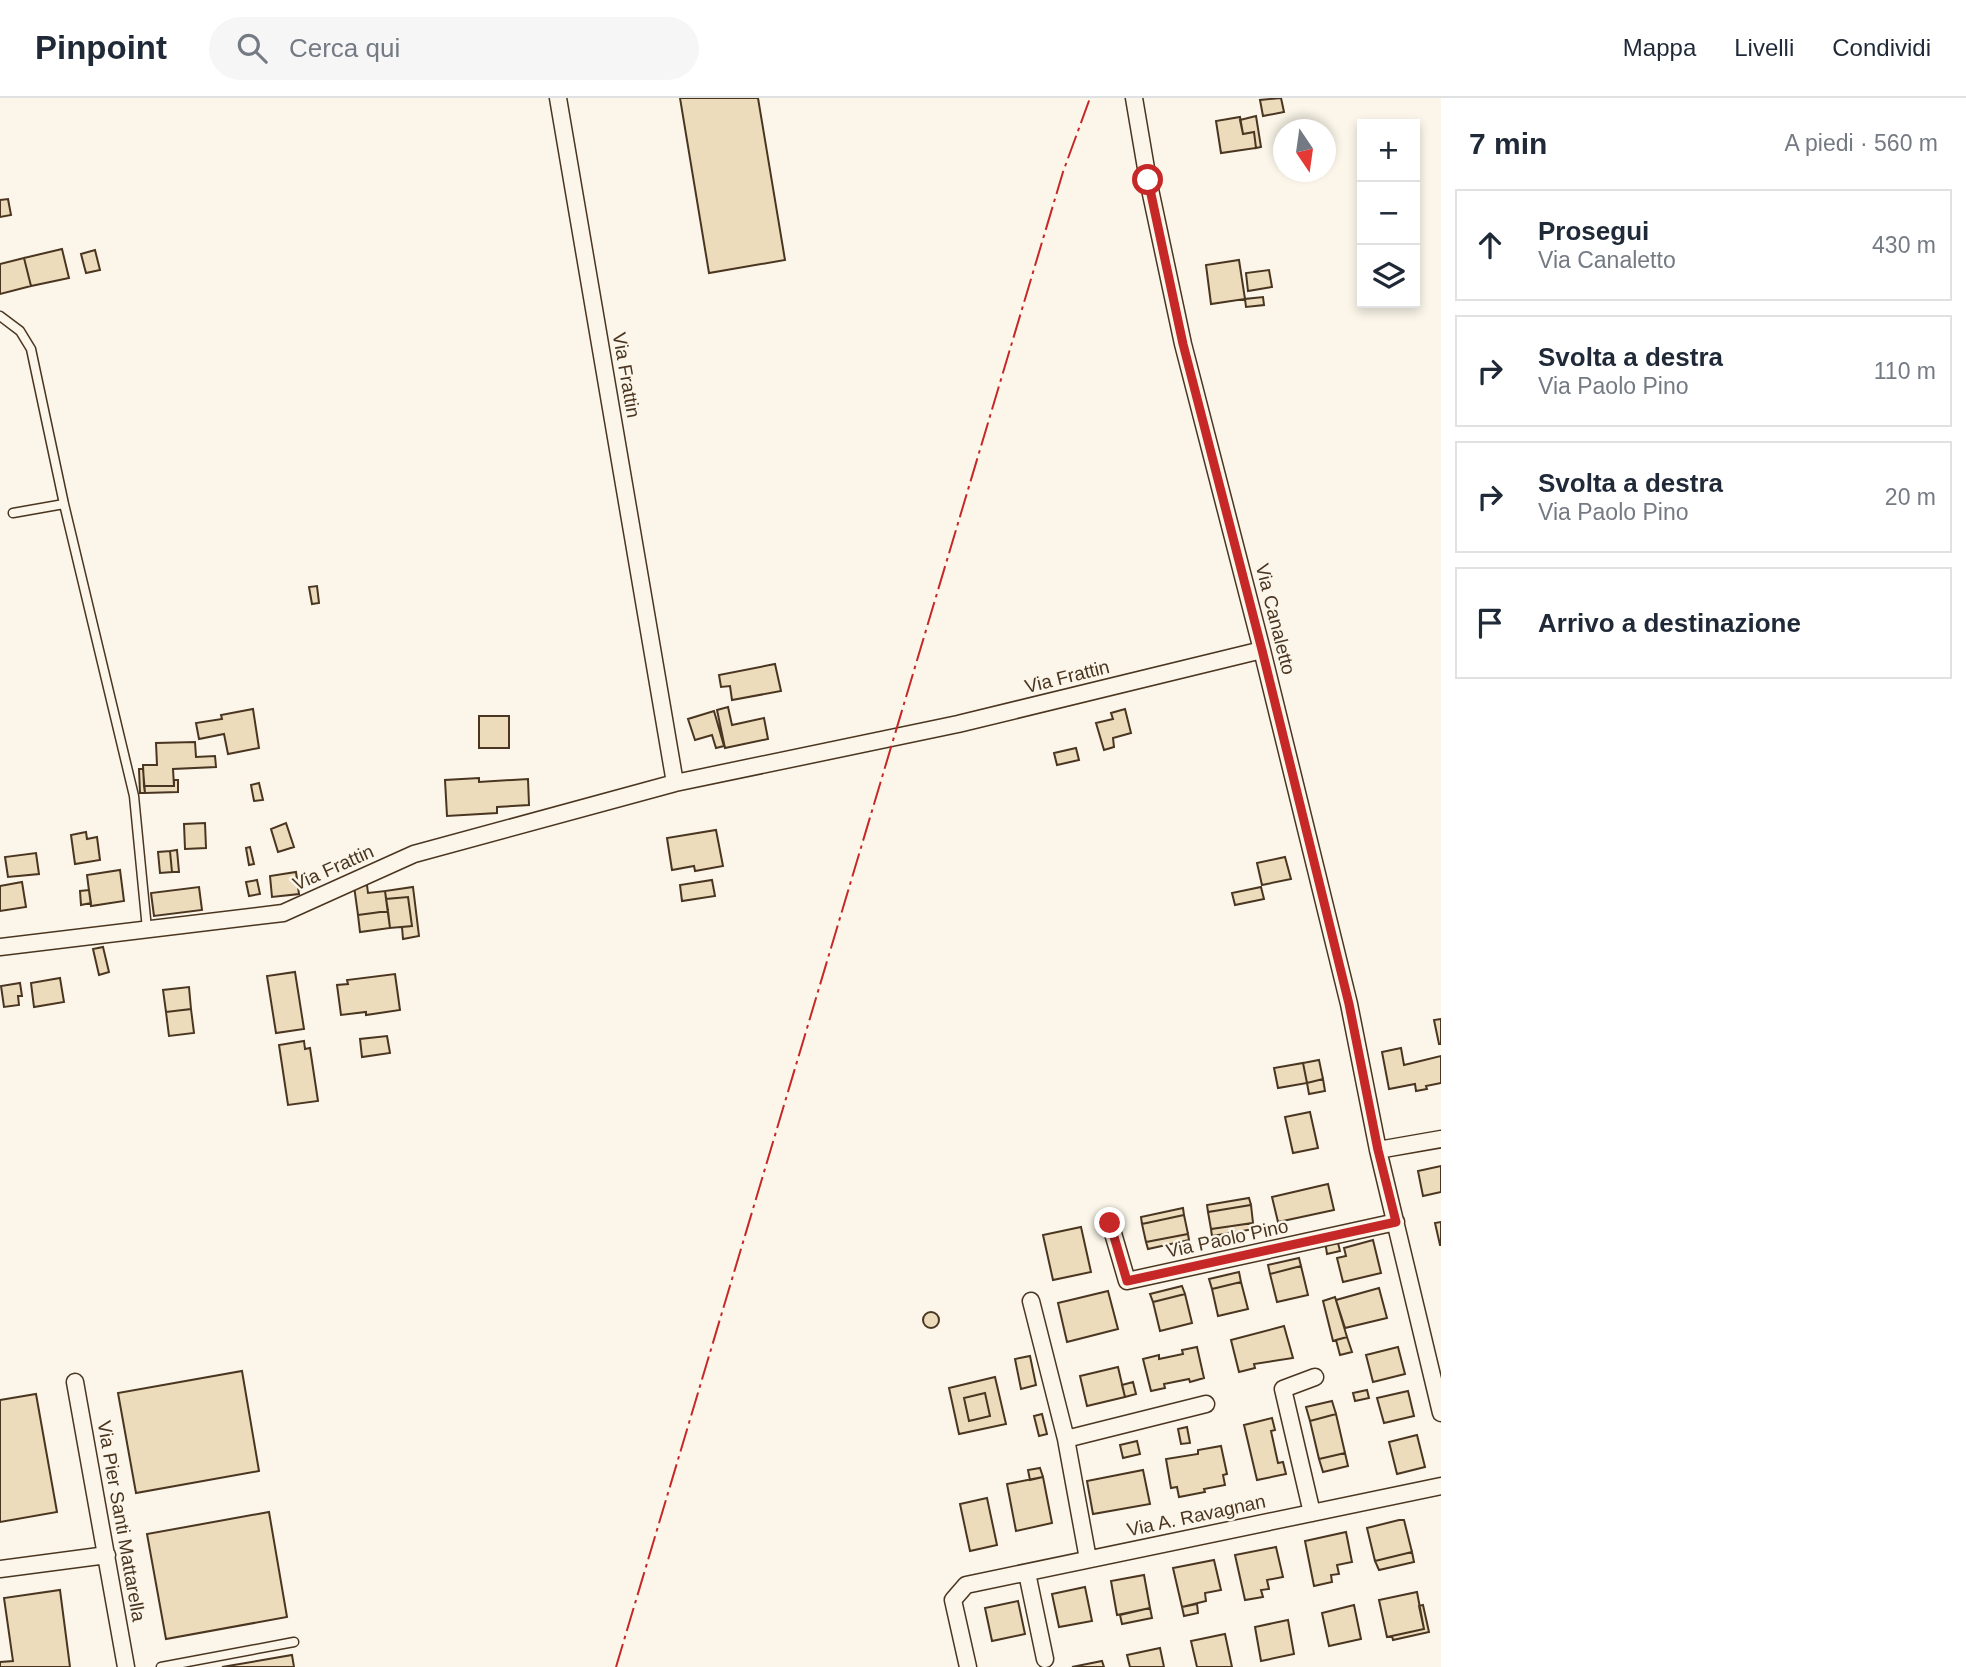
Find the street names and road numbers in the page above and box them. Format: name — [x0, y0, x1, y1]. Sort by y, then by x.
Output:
street label: Via Frattin — [609, 331, 644, 419]
street label: Via Canaletto — [1252, 561, 1299, 677]
street label: Via Frattin — [1023, 656, 1112, 697]
street label: Via Frattin — [290, 840, 377, 895]
street label: Via Paolo Pino — [1164, 1215, 1290, 1262]
street label: Via Pier Santi Mattarella — [93, 1419, 150, 1624]
street label: Via A. Ravagnan — [1125, 1491, 1267, 1540]

